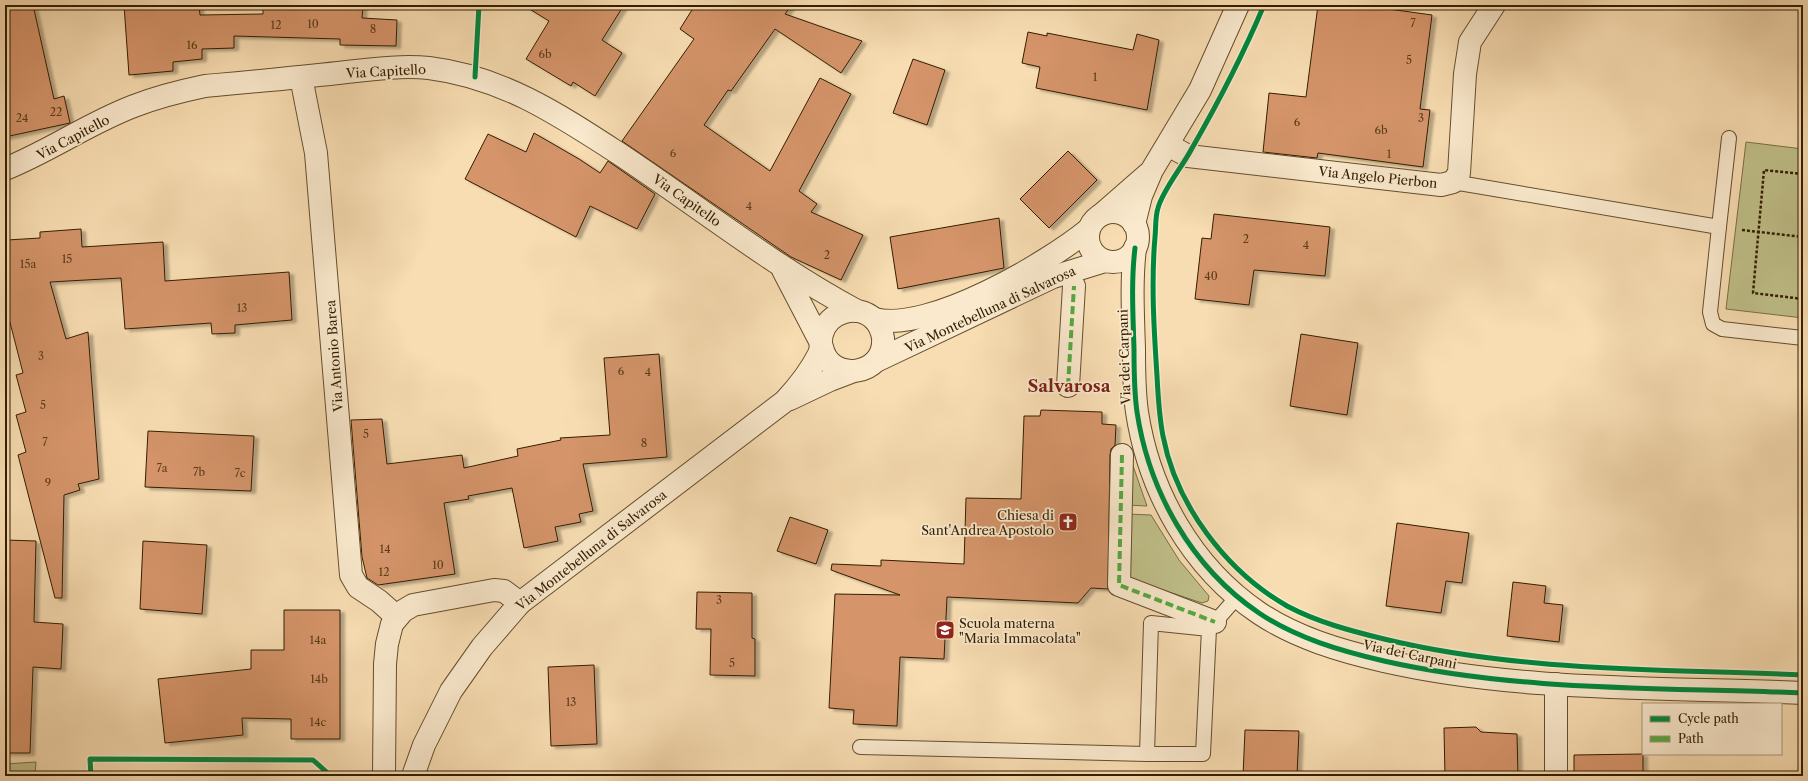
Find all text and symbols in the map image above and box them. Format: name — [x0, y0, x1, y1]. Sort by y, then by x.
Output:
house number: 7 — [1410, 16, 1416, 30]
house number: 10 — [307, 17, 319, 31]
house number: 12 — [271, 18, 281, 32]
house number: 8 — [370, 22, 376, 36]
house number: 16 — [186, 38, 198, 52]
house number: 6b — [538, 47, 552, 61]
house number: 5 — [1406, 53, 1412, 67]
street label: Via Capitello — [345, 61, 426, 81]
house number: 1 — [1093, 70, 1098, 84]
house number: 22 — [50, 105, 62, 119]
house number: 24 — [16, 111, 28, 125]
street label: Via Capitello — [33, 111, 112, 163]
house number: 3 — [1418, 111, 1424, 125]
house number: 6 — [1294, 115, 1301, 129]
house number: 6b — [1374, 123, 1388, 137]
house number: 6 — [670, 146, 677, 160]
house number: 1 — [1387, 147, 1392, 161]
street label: Via Angelo Pierbon — [1317, 163, 1438, 191]
street label: Via Capitello — [649, 170, 724, 229]
house number: 4 — [746, 199, 752, 213]
house number: 2 — [1243, 232, 1249, 246]
house number: 4 — [1303, 238, 1309, 252]
house number: 2 — [824, 248, 830, 262]
house number: 15 — [62, 252, 72, 266]
house number: 15a — [20, 257, 36, 271]
street label: Via Montebelluna di Salvarosa — [901, 262, 1078, 356]
house number: 40 — [1204, 269, 1218, 283]
street label: Via Antonio Barea — [322, 299, 346, 414]
house number: 13 — [237, 301, 247, 315]
street label: Via dei Carpani — [1114, 309, 1134, 406]
house number: 3 — [38, 349, 44, 363]
house number: 6 — [618, 364, 625, 378]
house number: 4 — [645, 365, 651, 379]
district label: Salvarosa — [1027, 376, 1111, 396]
house number: 5 — [40, 398, 46, 412]
house number: 5 — [363, 427, 369, 441]
house number: 7 — [42, 435, 48, 449]
house number: 8 — [641, 436, 647, 450]
house number: 7a — [156, 461, 168, 475]
house number: 7b — [193, 465, 205, 479]
house number: 7c — [234, 466, 246, 480]
house number: 9 — [45, 476, 51, 490]
street label: Via Montebelluna di Salvarosa — [512, 486, 669, 614]
place label: Chiesa di Sant'Andrea Apostolo — [921, 507, 1054, 538]
church icon: Chiesa di Sant'Andrea Apostolo — [1057, 511, 1079, 533]
house number: 14 — [380, 542, 390, 556]
house number: 10 — [432, 558, 444, 572]
house number: 12 — [379, 565, 389, 579]
house number: 3 — [716, 593, 722, 607]
place label: Scuola materna "Maria Immacolata" — [959, 615, 1081, 646]
school or university icon: Scuola materna "Maria Immacolata" — [934, 619, 956, 641]
house number: 14a — [310, 633, 327, 647]
street label: Via dei Carpani — [1361, 636, 1458, 672]
house number: 5 — [729, 656, 735, 670]
house number: 14b — [310, 672, 328, 686]
house number: 13 — [566, 695, 576, 709]
legend — [1642, 703, 1782, 755]
text: Cycle path — [1678, 711, 1739, 726]
house number: 14c — [310, 715, 327, 729]
text: Path — [1678, 731, 1704, 746]

